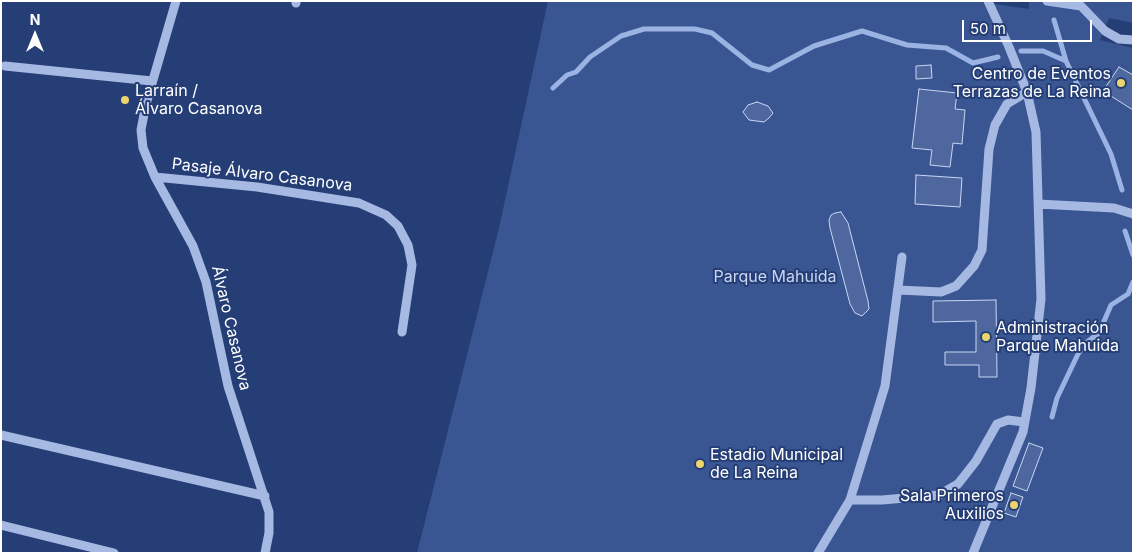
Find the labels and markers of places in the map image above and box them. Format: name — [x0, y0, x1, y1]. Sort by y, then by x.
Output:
place label: Centro de Eventos Terrazas de La Reina — [953, 64, 1111, 102]
marker: Centro de Eventos Terrazas de La Reina — [1115, 77, 1127, 89]
place label: Larraín / Álvaro Casanova — [135, 81, 262, 119]
marker: Larraín / Álvaro Casanova — [119, 94, 131, 106]
place label: Administración Parque Mahuida — [996, 318, 1119, 356]
marker: Administración Parque Mahuida — [980, 331, 992, 343]
place label: Estadio Municipal de La Reina — [710, 445, 843, 483]
marker: Estadio Municipal de La Reina — [694, 458, 706, 470]
place label: Sala Primeros Auxilios — [900, 486, 1004, 524]
marker: Sala Primeros Auxilios — [1008, 499, 1020, 511]

